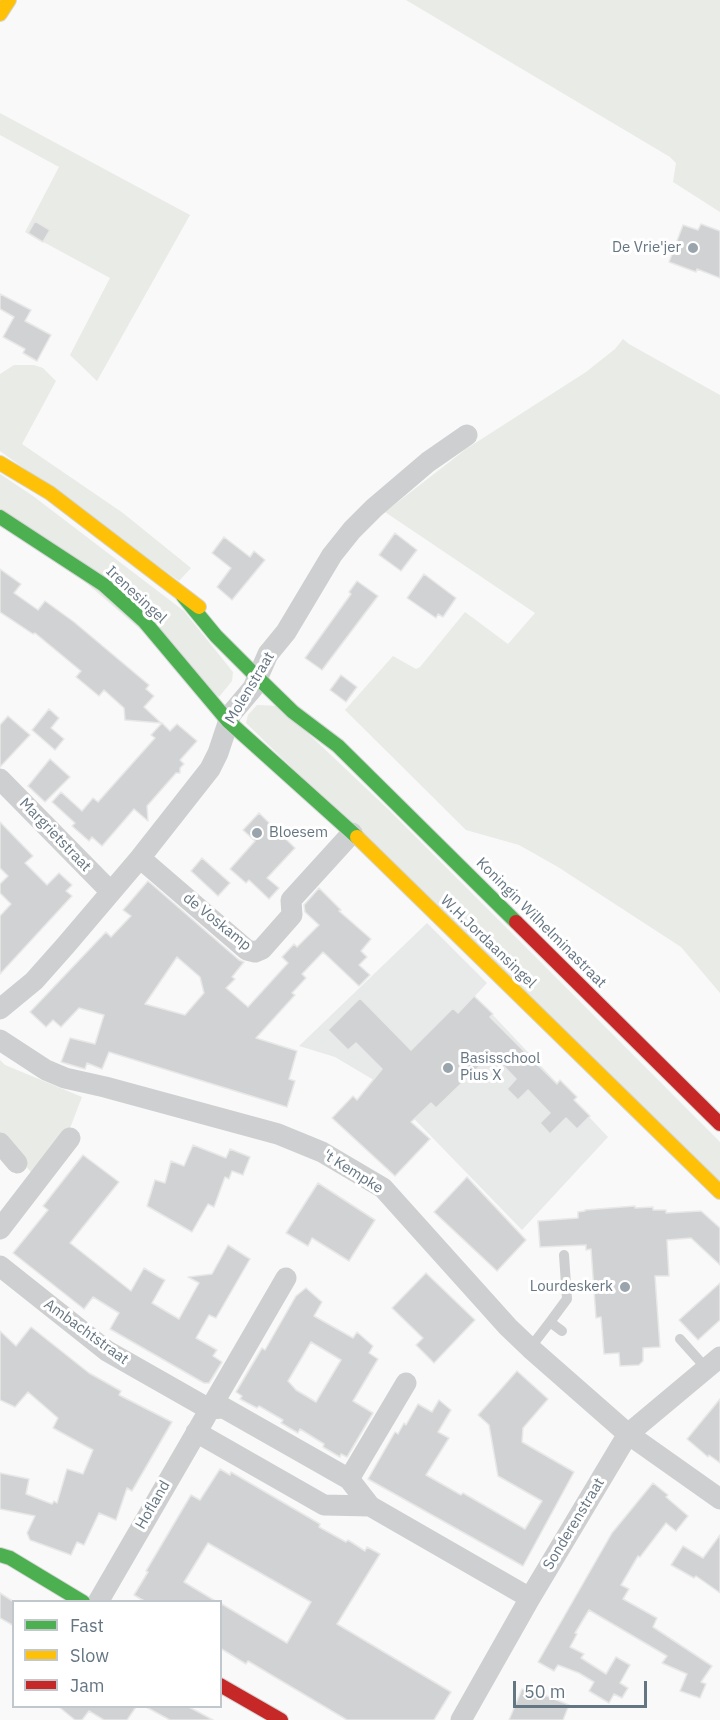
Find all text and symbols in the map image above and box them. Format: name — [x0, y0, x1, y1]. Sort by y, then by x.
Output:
place label: De Vrie'jer — [612, 239, 681, 257]
marker: De Vrie'jer — [686, 241, 700, 255]
street label: Irenesingel — [102, 562, 170, 628]
street label: Molenstraat — [222, 649, 278, 727]
street label: Margrietstraat — [15, 795, 95, 875]
place label: Bloesem — [269, 824, 328, 842]
marker: Bloesem — [250, 826, 264, 840]
street label: Koningin Wilhelminastraat — [472, 854, 610, 992]
street label: de Voskamp — [179, 889, 255, 955]
street label: W.H.Jordaansingel — [436, 892, 540, 992]
place label: Basisschool Pius X — [460, 1050, 540, 1085]
marker: Basisschool Pius X — [441, 1061, 455, 1075]
street label: 't Kempke — [320, 1146, 386, 1198]
place label: Lourdeskerk — [530, 1278, 613, 1296]
marker: Lourdeskerk — [618, 1280, 632, 1294]
street label: Ambachtstraat — [40, 1295, 132, 1369]
street label: Sonderenstraat — [540, 1475, 608, 1573]
street label: Hofland — [132, 1478, 174, 1532]
legend — [12, 1600, 222, 1708]
text: Fast — [70, 1614, 104, 1637]
text: Slow — [70, 1644, 109, 1667]
scale bar — [516, 1669, 650, 1707]
text: Jam — [70, 1674, 105, 1697]
text: 50 m — [524, 1680, 566, 1703]

